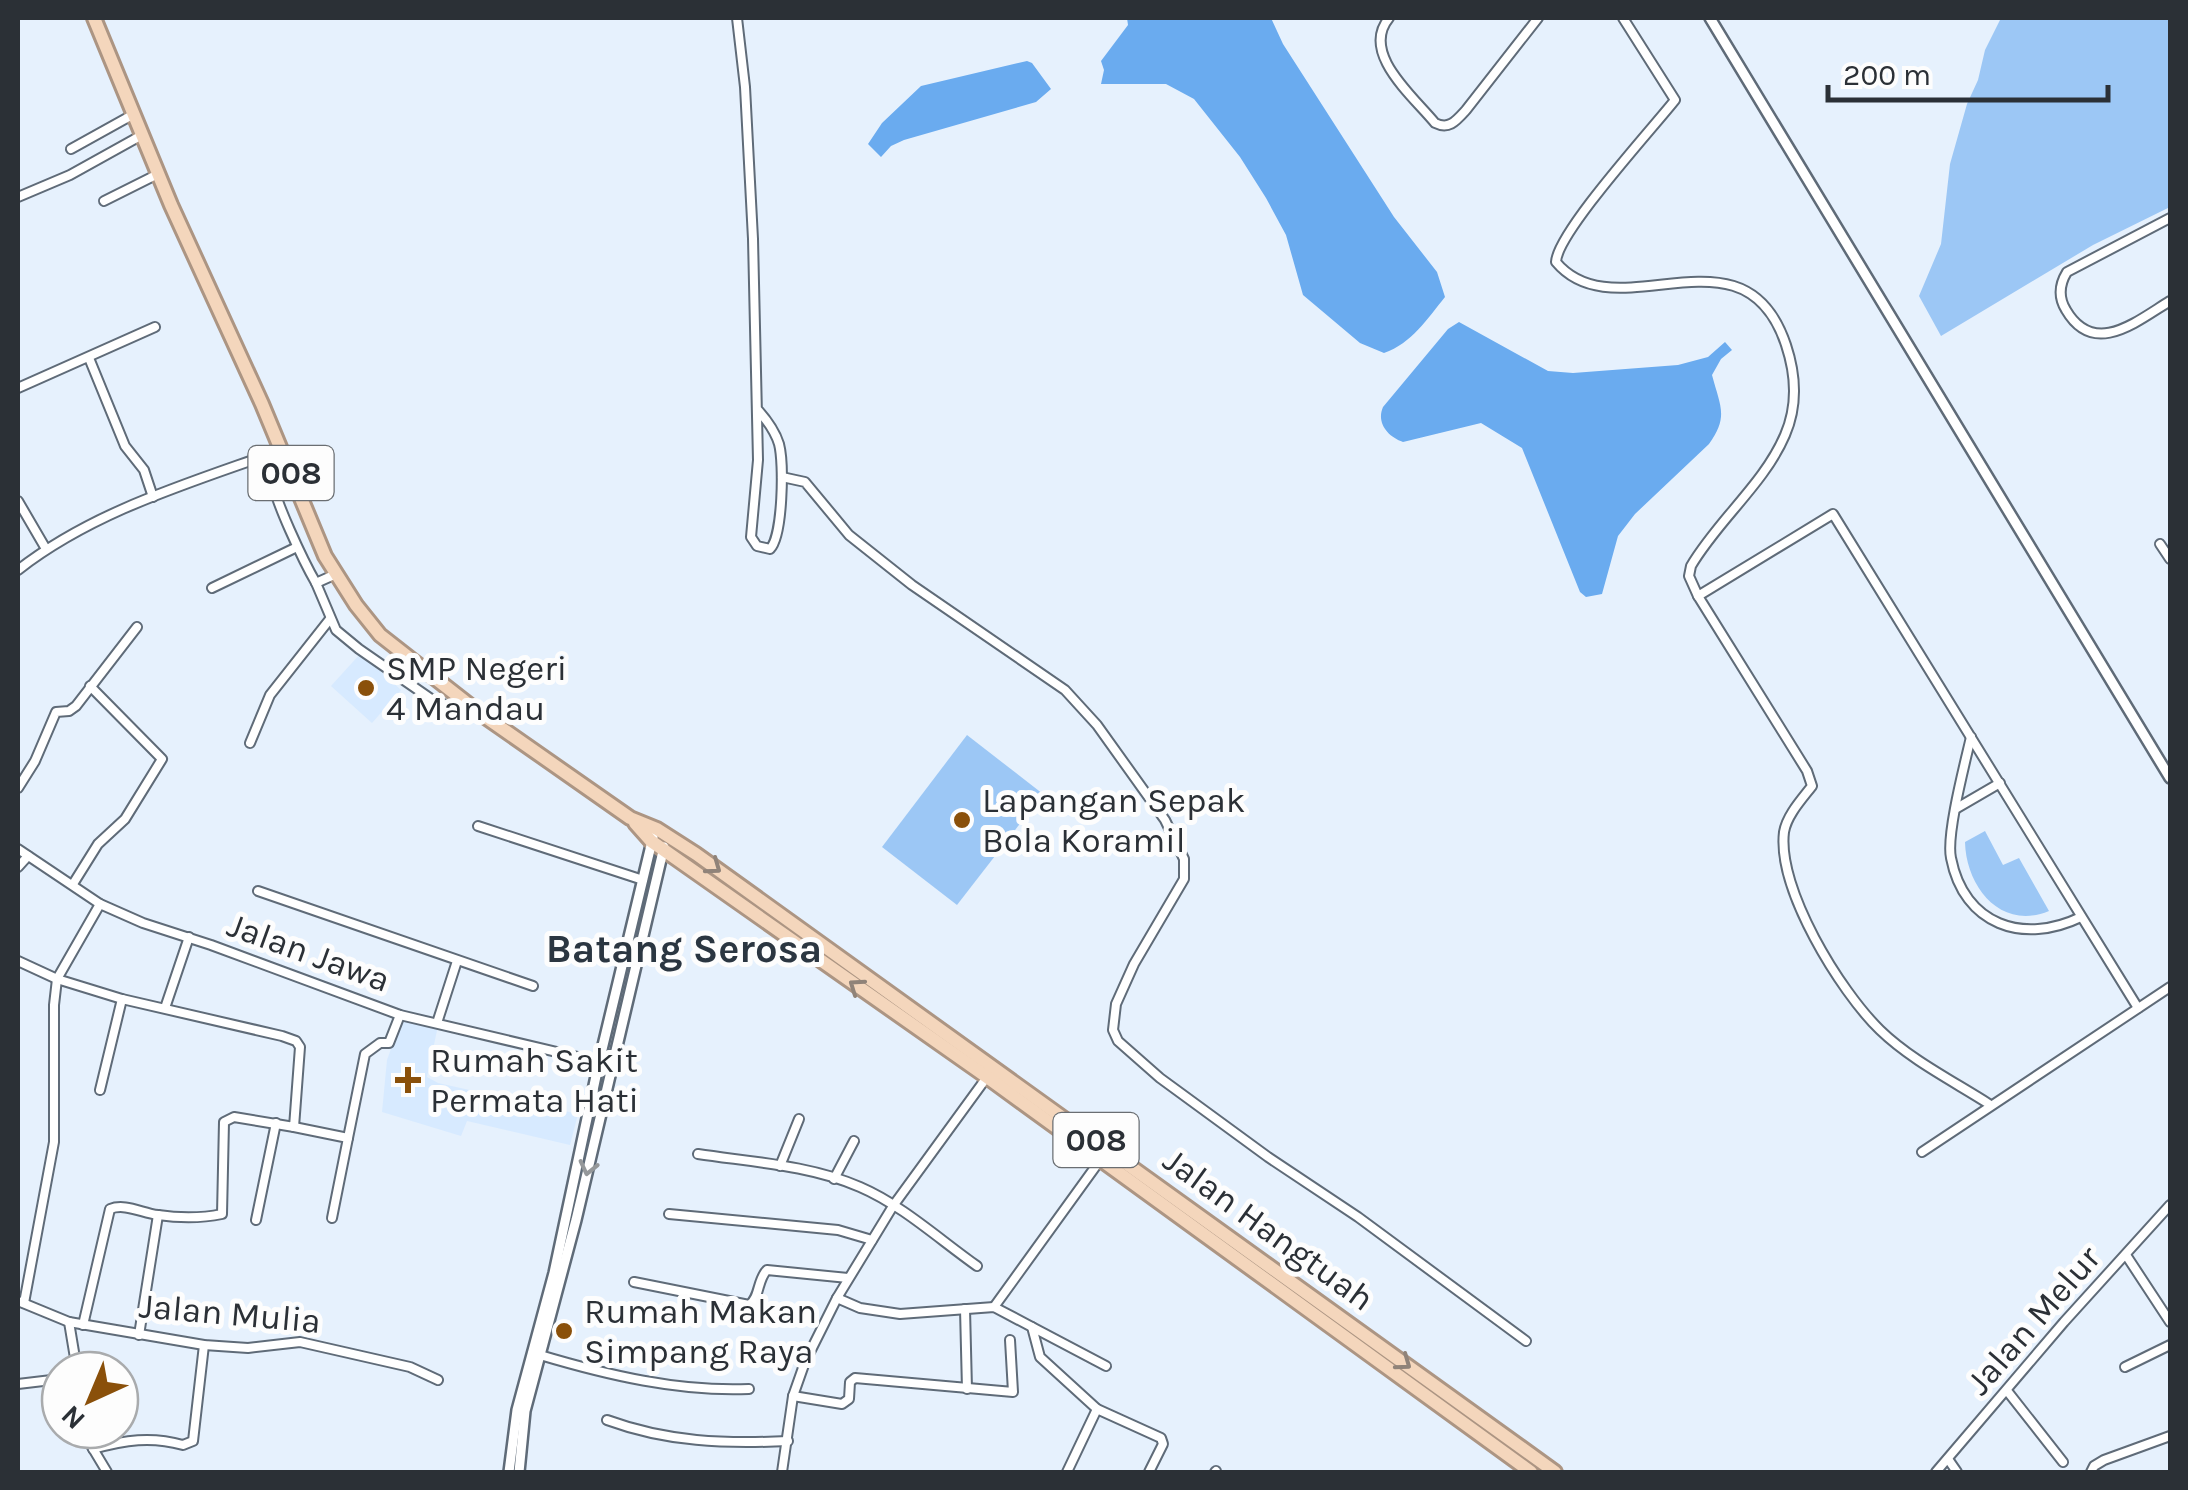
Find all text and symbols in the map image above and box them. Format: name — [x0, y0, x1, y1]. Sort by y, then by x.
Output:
scale bar — [1828, 40, 2108, 102]
text: 200 m — [1843, 57, 1931, 93]
road number: 008 — [248, 446, 334, 500]
place label: SMP Negeri 4 Mandau — [386, 648, 567, 729]
marker: SMP Negeri 4 Mandau — [355, 677, 377, 699]
place label: Lapangan Sepak Bola Koramil — [982, 780, 1246, 861]
marker: Lapangan Sepak Bola Koramil — [951, 809, 973, 831]
one-way arrow — [703, 855, 721, 873]
street label: Jalan Jawa — [222, 904, 396, 1001]
district label: Batang Serosa — [546, 925, 822, 972]
one-way arrow — [848, 979, 867, 998]
place label: Rumah Sakit Permata Hati — [430, 1040, 639, 1121]
marker: Rumah Sakit Permata Hati — [395, 1067, 421, 1093]
road number: 008 — [1054, 1113, 1138, 1167]
street label: Jalan Hangtuah — [1155, 1139, 1382, 1320]
one-way arrow — [579, 1159, 600, 1176]
street label: Jalan Melur — [1958, 1238, 2109, 1403]
street label: Jalan Mulia — [137, 1285, 323, 1342]
place label: Rumah Makan Simpang Raya — [584, 1291, 817, 1372]
marker: Rumah Makan Simpang Raya — [553, 1320, 575, 1342]
north arrow — [40, 1350, 140, 1450]
one-way arrow — [1393, 1352, 1411, 1369]
text: N — [54, 1399, 92, 1436]

